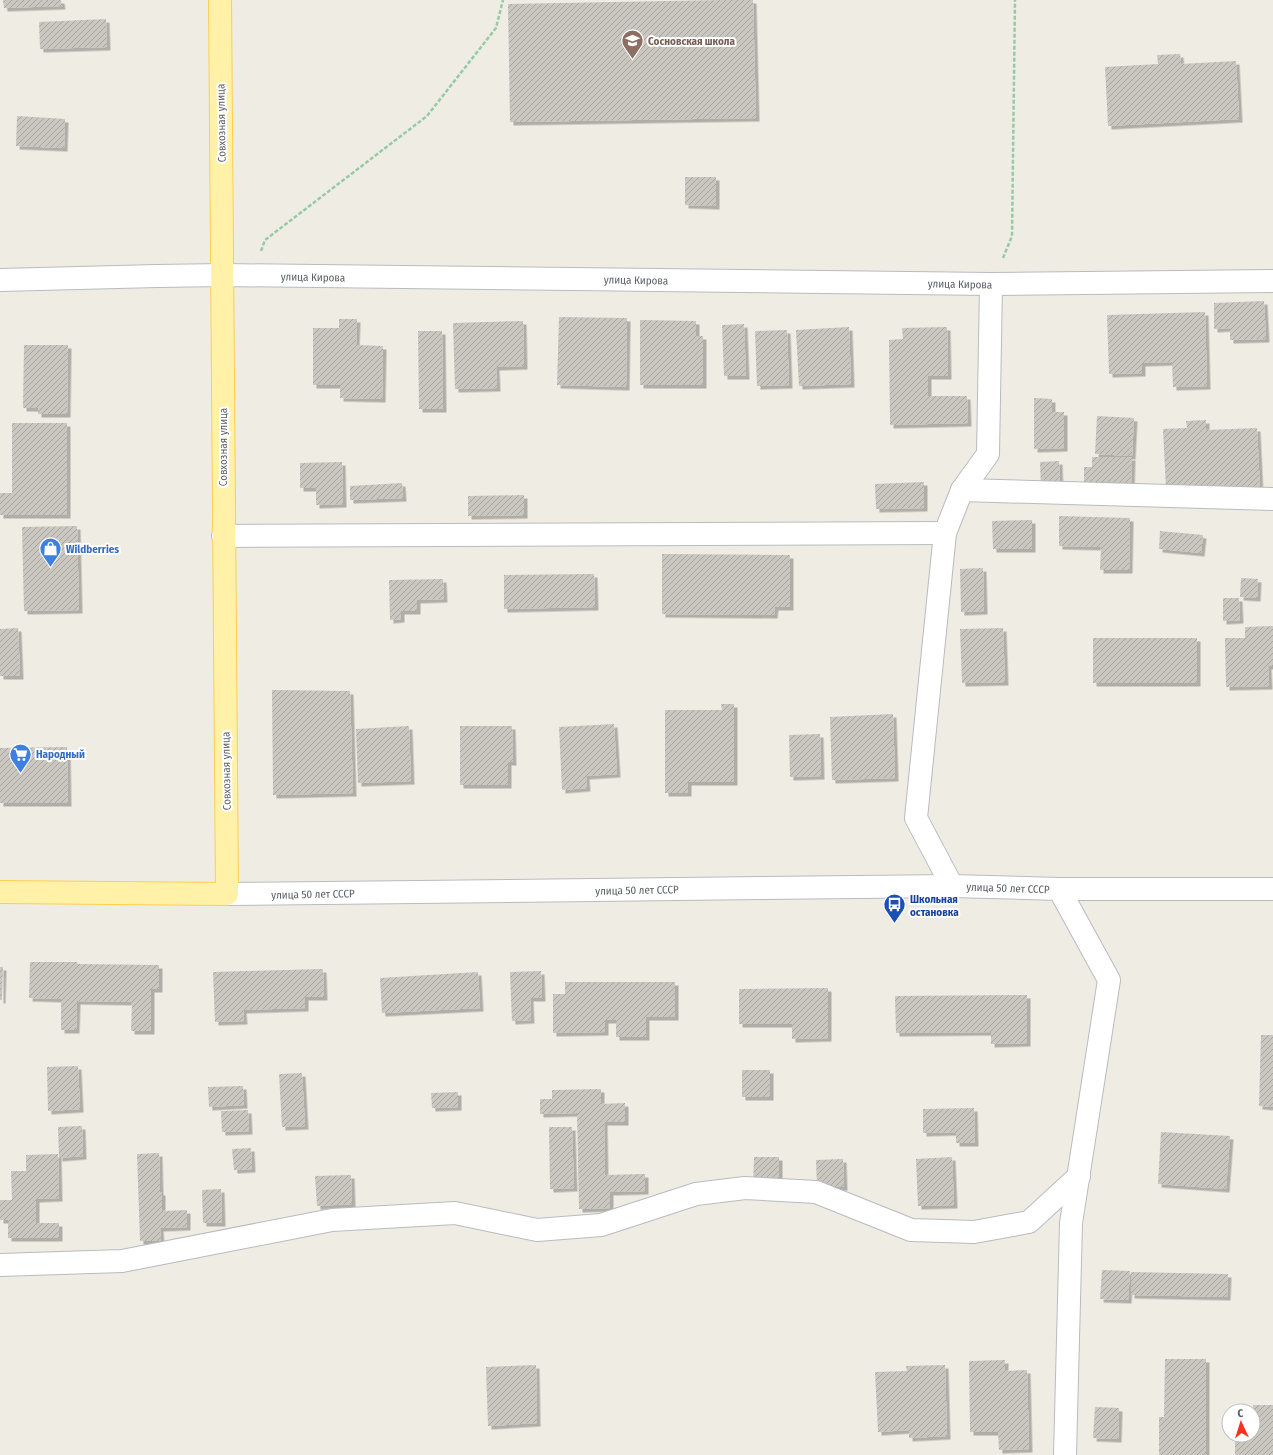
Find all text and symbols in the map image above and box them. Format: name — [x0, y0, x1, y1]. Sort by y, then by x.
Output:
school or university icon: Сосновская школа — [619, 28, 645, 61]
place label: Сосновская школа — [648, 35, 735, 48]
street label: Совхозная улица — [214, 84, 229, 162]
street label: улица Кирова — [281, 270, 345, 285]
street label: улица Кирова — [604, 273, 668, 288]
street label: улица Кирова — [928, 277, 992, 292]
street label: Совхозная улица — [217, 408, 230, 486]
shop icon: Wildberries — [38, 536, 64, 569]
place label: Wildberries — [66, 543, 119, 556]
street label: Совхозная улица — [219, 732, 234, 810]
supermarket icon: Народный — [8, 741, 34, 774]
place label: Народный — [36, 748, 85, 761]
street label: улица 50 лет СССР — [966, 881, 1050, 896]
street label: улица 50 лет СССР — [595, 883, 679, 898]
street label: улица 50 лет СССР — [271, 887, 355, 902]
bus stop icon: Школьная остановка — [881, 892, 907, 925]
place label: Школьная остановка — [910, 893, 959, 919]
north arrow — [1221, 1403, 1261, 1443]
text: С — [1237, 1407, 1244, 1420]

